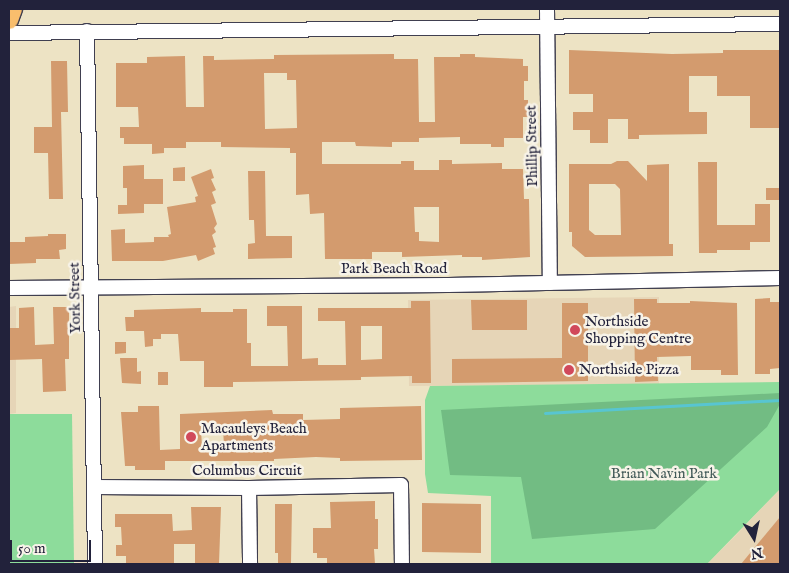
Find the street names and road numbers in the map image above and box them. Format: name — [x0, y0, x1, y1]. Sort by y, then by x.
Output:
street label: Phillip Street — [522, 105, 542, 187]
street label: Park Beach Road — [341, 260, 447, 278]
street label: York Street — [65, 262, 85, 334]
street label: Columbus Circuit — [192, 462, 302, 480]

